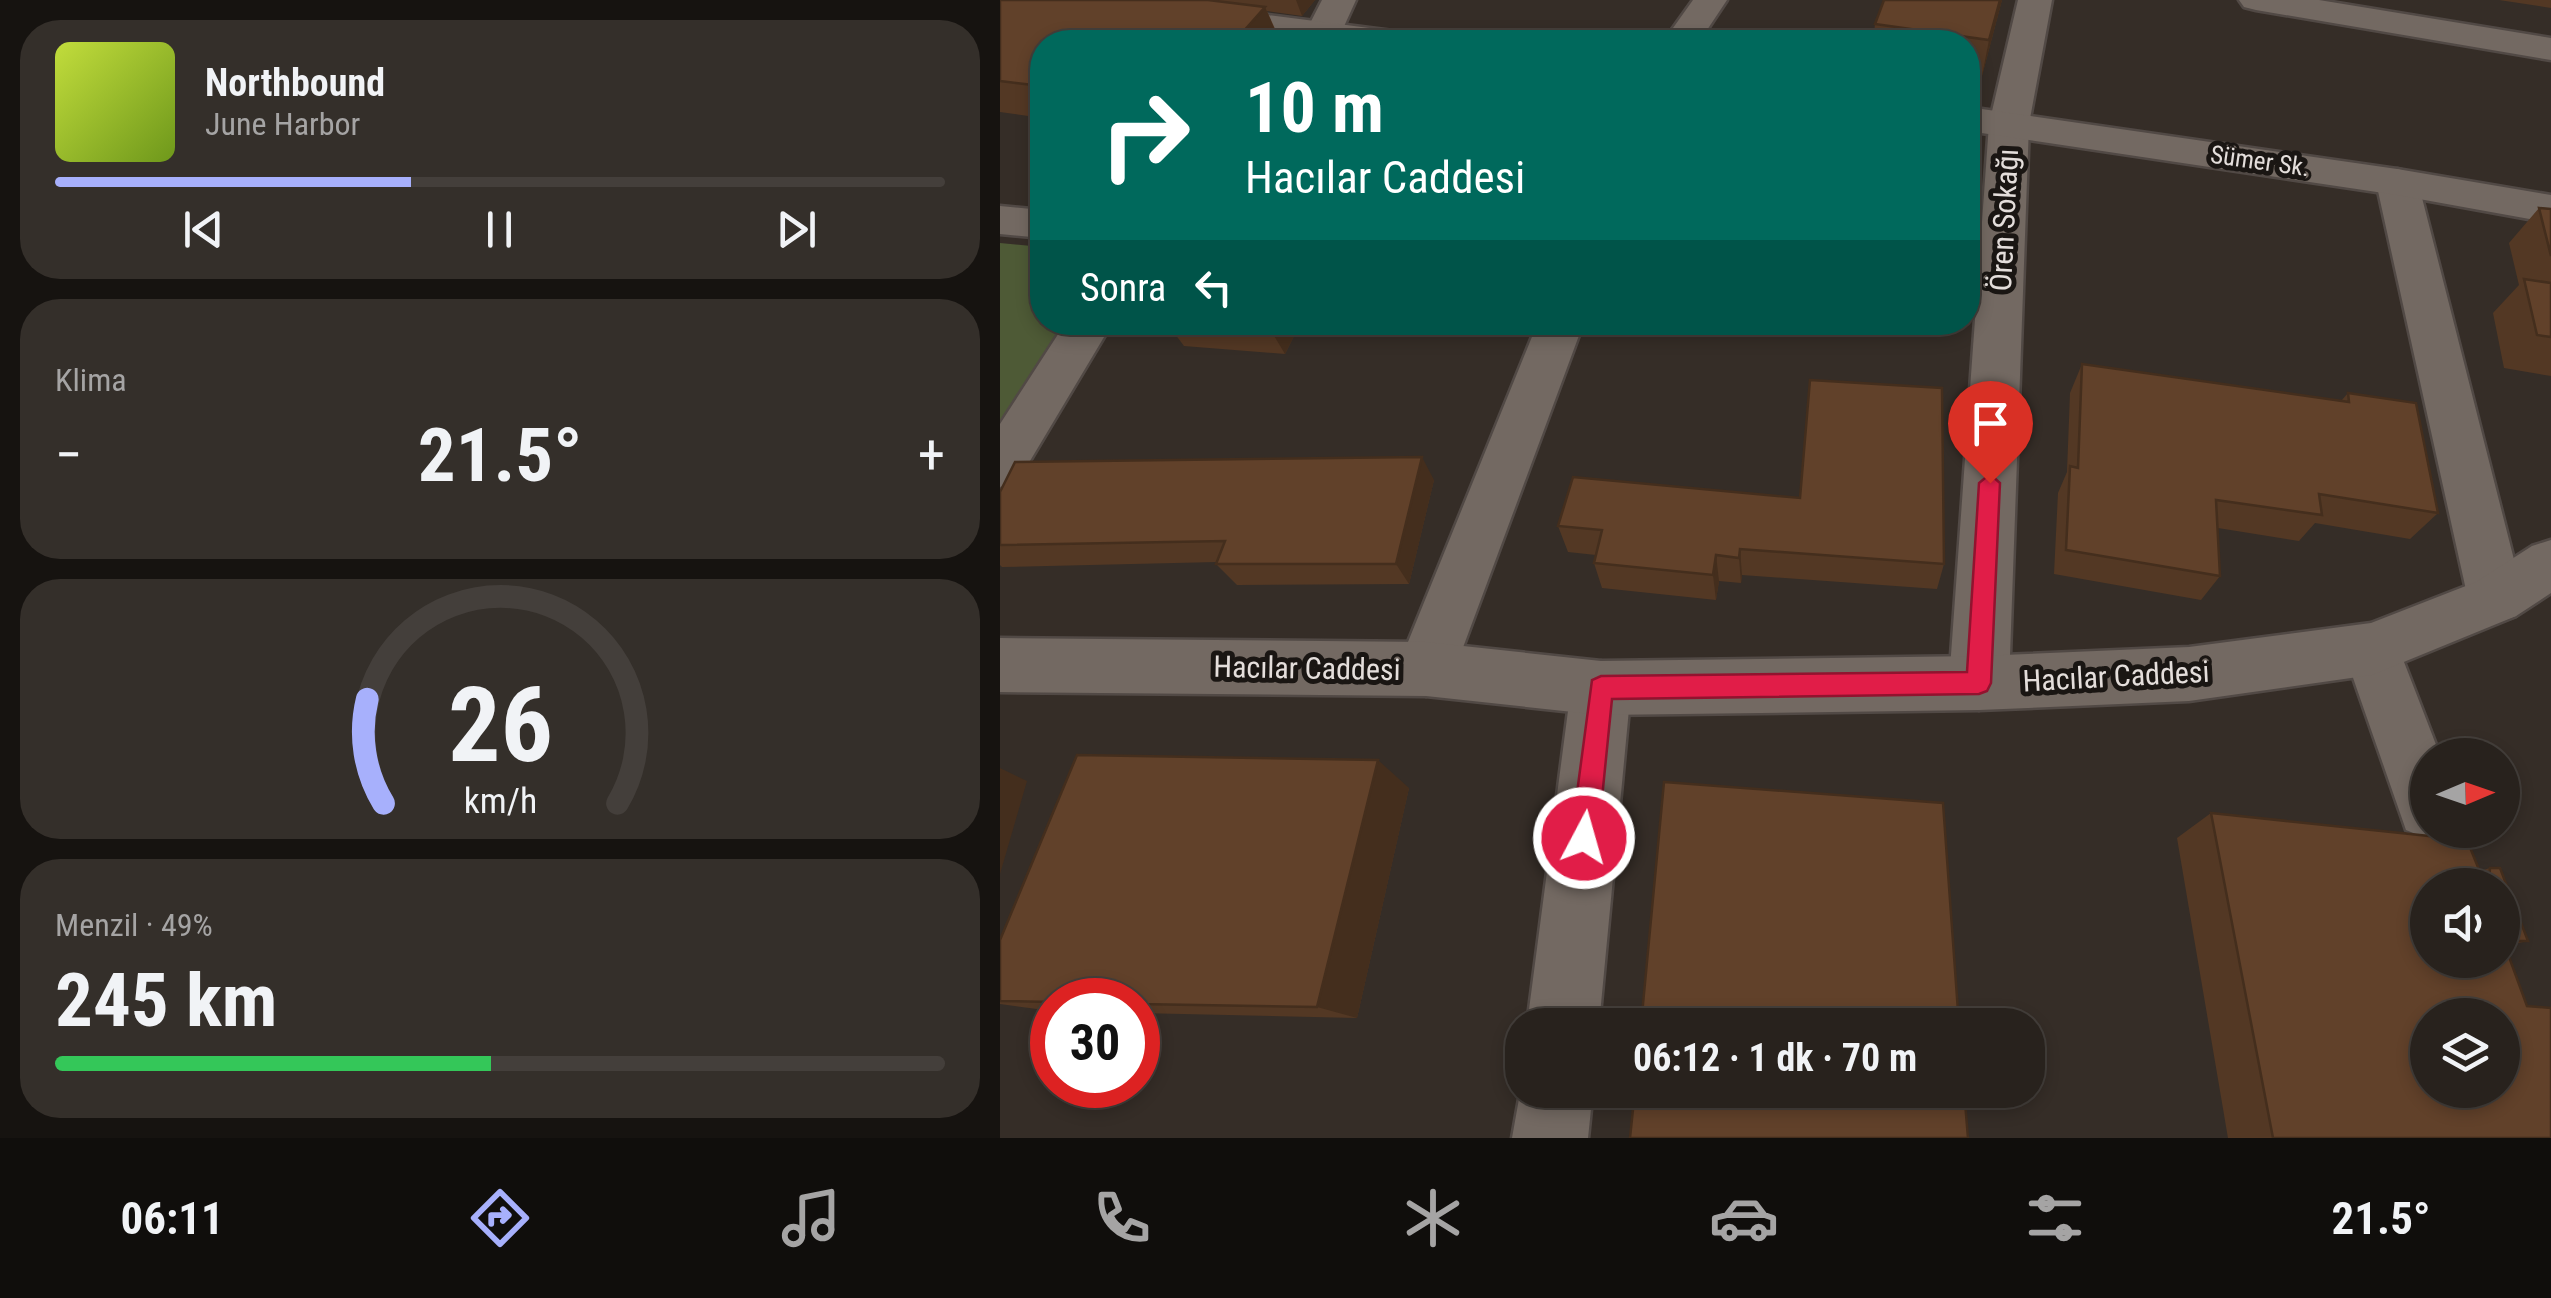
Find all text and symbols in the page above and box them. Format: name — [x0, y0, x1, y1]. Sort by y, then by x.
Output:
text: Northbound — [205, 61, 385, 105]
text: 10 m — [1245, 67, 1384, 149]
icon: right — [1080, 70, 1210, 200]
text: June Harbor — [205, 105, 360, 143]
street label: Sümer Sk. — [2209, 140, 2311, 182]
street label: Ören Sokağı — [1983, 148, 2025, 292]
text: Hacılar Caddesi — [1245, 151, 1525, 204]
icon: previous — [176, 202, 231, 257]
icon: pause — [472, 202, 527, 257]
icon: next — [769, 202, 824, 257]
icon: left — [1186, 260, 1241, 315]
text: Sonra — [1080, 266, 1166, 310]
text: Klima — [55, 361, 127, 399]
pin — [1948, 381, 2033, 484]
icon: arrive — [1963, 396, 2018, 451]
text: 21.5° — [418, 411, 582, 499]
text: − — [55, 423, 83, 487]
text: + — [918, 423, 945, 487]
street label: Hacılar Caddesi — [1213, 649, 1401, 687]
street label: Hacılar Caddesi — [2022, 654, 2210, 698]
text: 26 — [447, 665, 553, 786]
north arrow — [2410, 738, 2520, 848]
map controls — [2410, 738, 2520, 1108]
text: km/h — [463, 780, 537, 822]
position arrow — [1532, 786, 1636, 890]
button: sound — [2410, 868, 2520, 978]
text: Menzil · 49% — [55, 906, 213, 944]
text: 245 km — [55, 956, 277, 1044]
speed limit sign: 30 — [1030, 978, 1160, 1108]
button: layers — [2410, 998, 2520, 1108]
text: 06:12 · 1 dk · 70 m — [1633, 1036, 1917, 1080]
icon: directions — [465, 1183, 535, 1253]
icon: music — [776, 1183, 846, 1253]
icon: phone — [1087, 1183, 1157, 1253]
icon: climate — [1398, 1183, 1468, 1253]
icon: car — [1709, 1183, 1779, 1253]
icon: filters — [2020, 1183, 2090, 1253]
text: 06:11 — [121, 1192, 224, 1245]
text: 21.5° — [2332, 1192, 2430, 1245]

